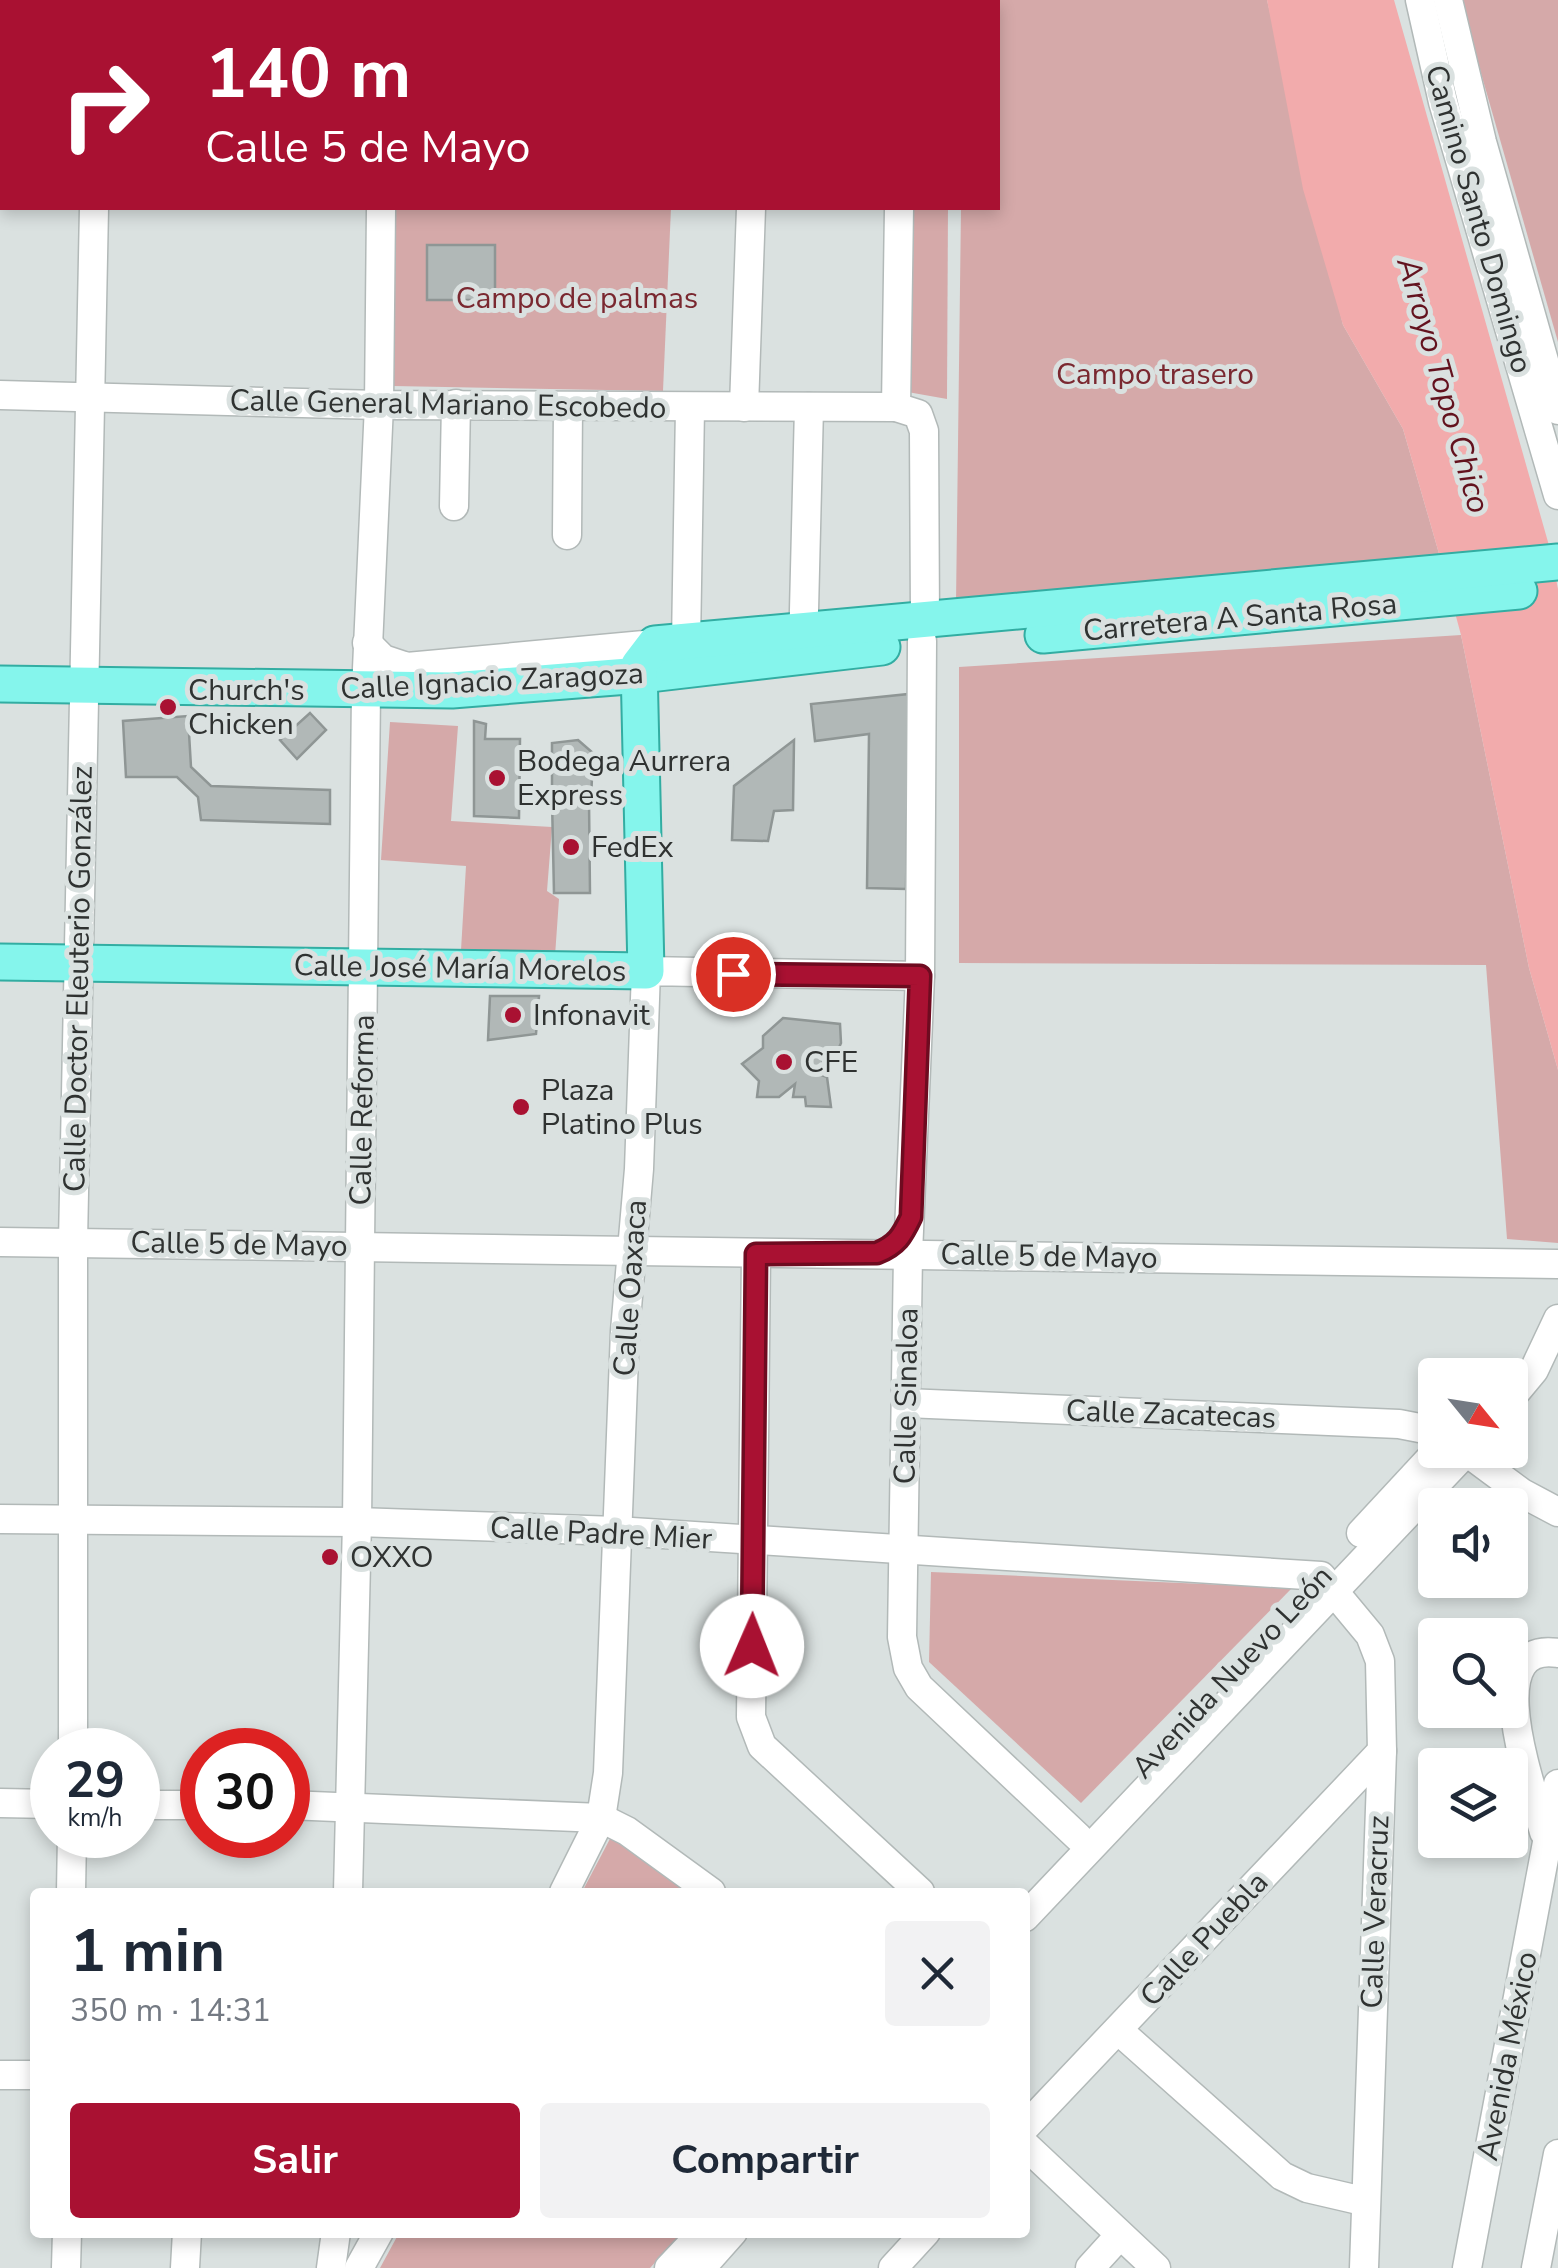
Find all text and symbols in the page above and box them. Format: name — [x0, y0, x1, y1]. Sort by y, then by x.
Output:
text: 140 m — [205, 26, 411, 122]
icon: right — [40, 40, 170, 170]
street label: Camino Santo Domingo — [1415, 60, 1542, 378]
text: Calle 5 de Mayo — [205, 117, 531, 178]
water label: Arroyo Topo Chico — [1386, 251, 1501, 518]
park label: Campo de palmas — [456, 278, 698, 319]
park label: Campo trasero — [1056, 354, 1254, 395]
street label: Calle General Mariano Escobedo — [229, 380, 667, 429]
street label: Carretera A Santa Rosa — [1081, 583, 1399, 652]
street label: Calle Ignacio Zaragoza — [339, 653, 645, 710]
place label: Church's Chicken — [188, 670, 305, 745]
marker: Church's Chicken — [157, 696, 179, 718]
place label: Bodega Aurrera Express — [517, 741, 731, 816]
street label: Calle Doctor Eleuterio González — [54, 765, 103, 1192]
marker: Bodega Aurrera Express — [486, 767, 508, 789]
place label: FedEx — [591, 827, 674, 868]
marker: FedEx — [560, 836, 582, 858]
pin — [691, 932, 776, 1017]
street label: Calle José María Morelos — [293, 945, 627, 992]
icon: arrive — [706, 947, 761, 1002]
place label: Infonavit — [533, 995, 650, 1036]
marker: Infonavit — [502, 1004, 524, 1026]
street label: Calle Reforma — [340, 1014, 385, 1206]
place label: CFE — [804, 1042, 858, 1083]
marker: CFE — [773, 1051, 795, 1073]
place label: Plaza Platino Plus — [541, 1070, 703, 1145]
marker: Plaza Platino Plus — [510, 1096, 532, 1118]
street label: Calle Oaxaca — [604, 1198, 657, 1378]
street label: Calle 5 de Mayo — [130, 1222, 348, 1267]
street label: Calle 5 de Mayo — [940, 1234, 1158, 1279]
street label: Calle Sinaloa — [884, 1307, 929, 1485]
north arrow — [1418, 1358, 1528, 1468]
map controls — [1418, 1358, 1528, 1858]
street label: Calle Zacatecas — [1065, 1390, 1277, 1439]
button: sound — [1418, 1488, 1528, 1598]
street label: Calle Padre Mier — [489, 1507, 713, 1560]
place label: OXXO — [350, 1537, 433, 1578]
marker: OXXO — [319, 1546, 341, 1568]
street label: Avenida Nuevo León — [1123, 1557, 1342, 1788]
position arrow — [700, 1594, 804, 1698]
button: search — [1418, 1618, 1528, 1728]
speed limit sign: 30 — [180, 1728, 310, 1858]
text: 29 — [65, 1746, 125, 1815]
button: layers — [1418, 1748, 1528, 1858]
text: km/h — [67, 1801, 123, 1835]
street label: Calle Veracruz — [1352, 1814, 1399, 2009]
street label: Calle Puebla — [1131, 1863, 1278, 2016]
text: 1 min — [70, 1910, 225, 1992]
button: close — [885, 1921, 990, 2026]
street label: Avenida México — [1467, 1948, 1548, 2164]
text: 350 m · 14:31 — [70, 1989, 271, 2032]
button: Salir — [70, 2103, 520, 2218]
button: Compartir — [540, 2103, 990, 2218]

